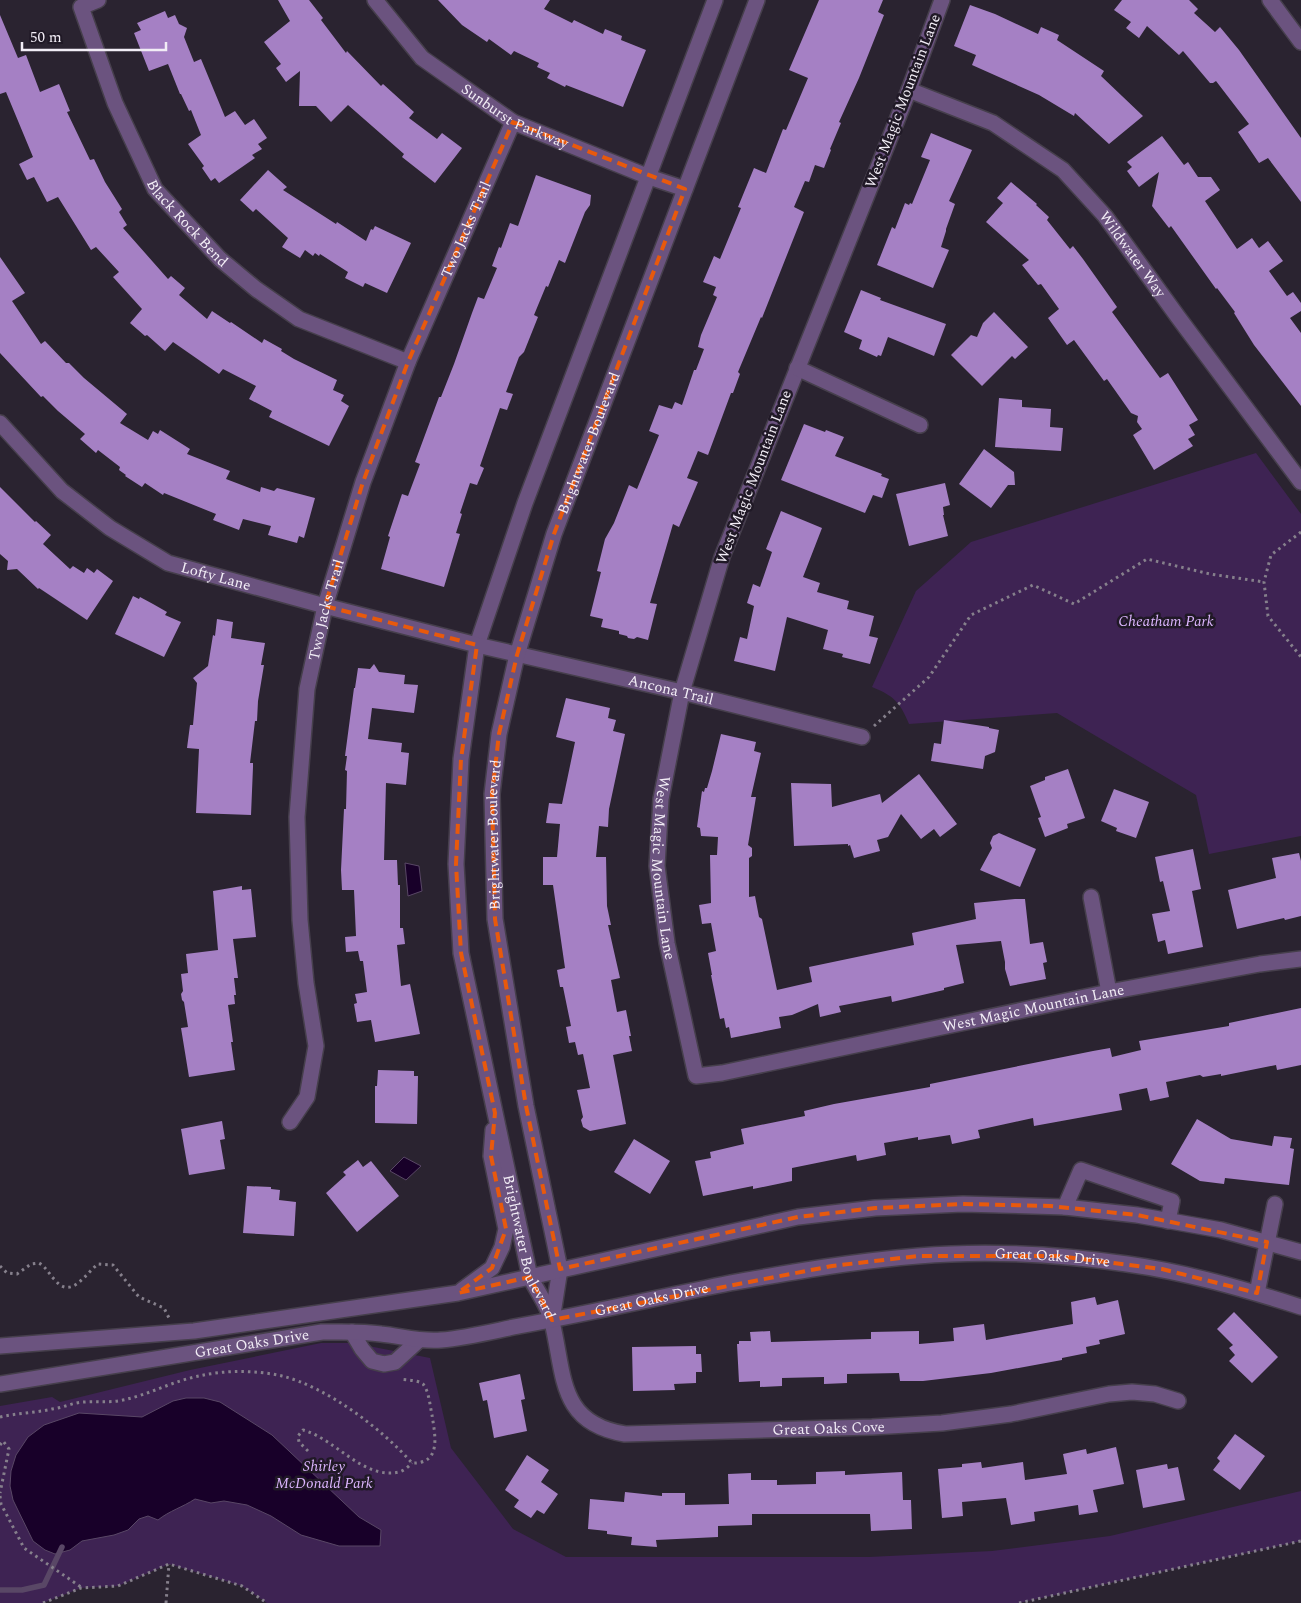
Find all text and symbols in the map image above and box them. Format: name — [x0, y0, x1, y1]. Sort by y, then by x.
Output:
street label: West Magic Mountain Lane — [859, 11, 947, 191]
scale bar — [22, 20, 166, 52]
text: 50 m — [30, 26, 62, 49]
street label: Sunburst Parkway — [457, 78, 573, 155]
street label: Black Rock Bend — [141, 176, 233, 273]
street label: Two Jacks Trail — [435, 177, 497, 282]
street label: Wildwater Way — [1093, 206, 1172, 303]
street label: Brightwater Boulevard — [551, 368, 626, 518]
street label: West Magic Mountain Lane — [710, 387, 798, 567]
street label: Lofty Lane — [178, 556, 254, 597]
street label: Two Jacks Trail — [302, 556, 350, 663]
park label: Cheatham Park — [1118, 610, 1214, 633]
street label: Ancona Trail — [626, 668, 716, 711]
street label: Brightwater Boulevard — [480, 758, 507, 910]
street label: West Magic Mountain Lane — [645, 774, 682, 962]
street label: West Magic Mountain Lane — [941, 978, 1126, 1038]
street label: Brightwater Boulevard — [497, 1172, 562, 1322]
street label: Great Oaks Drive — [994, 1242, 1112, 1273]
street label: Great Oaks Drive — [592, 1276, 710, 1322]
street label: Great Oaks Drive — [193, 1323, 311, 1364]
street label: Great Oaks Cove — [772, 1415, 885, 1441]
park label: Shirley McDonald Park — [275, 1455, 373, 1495]

